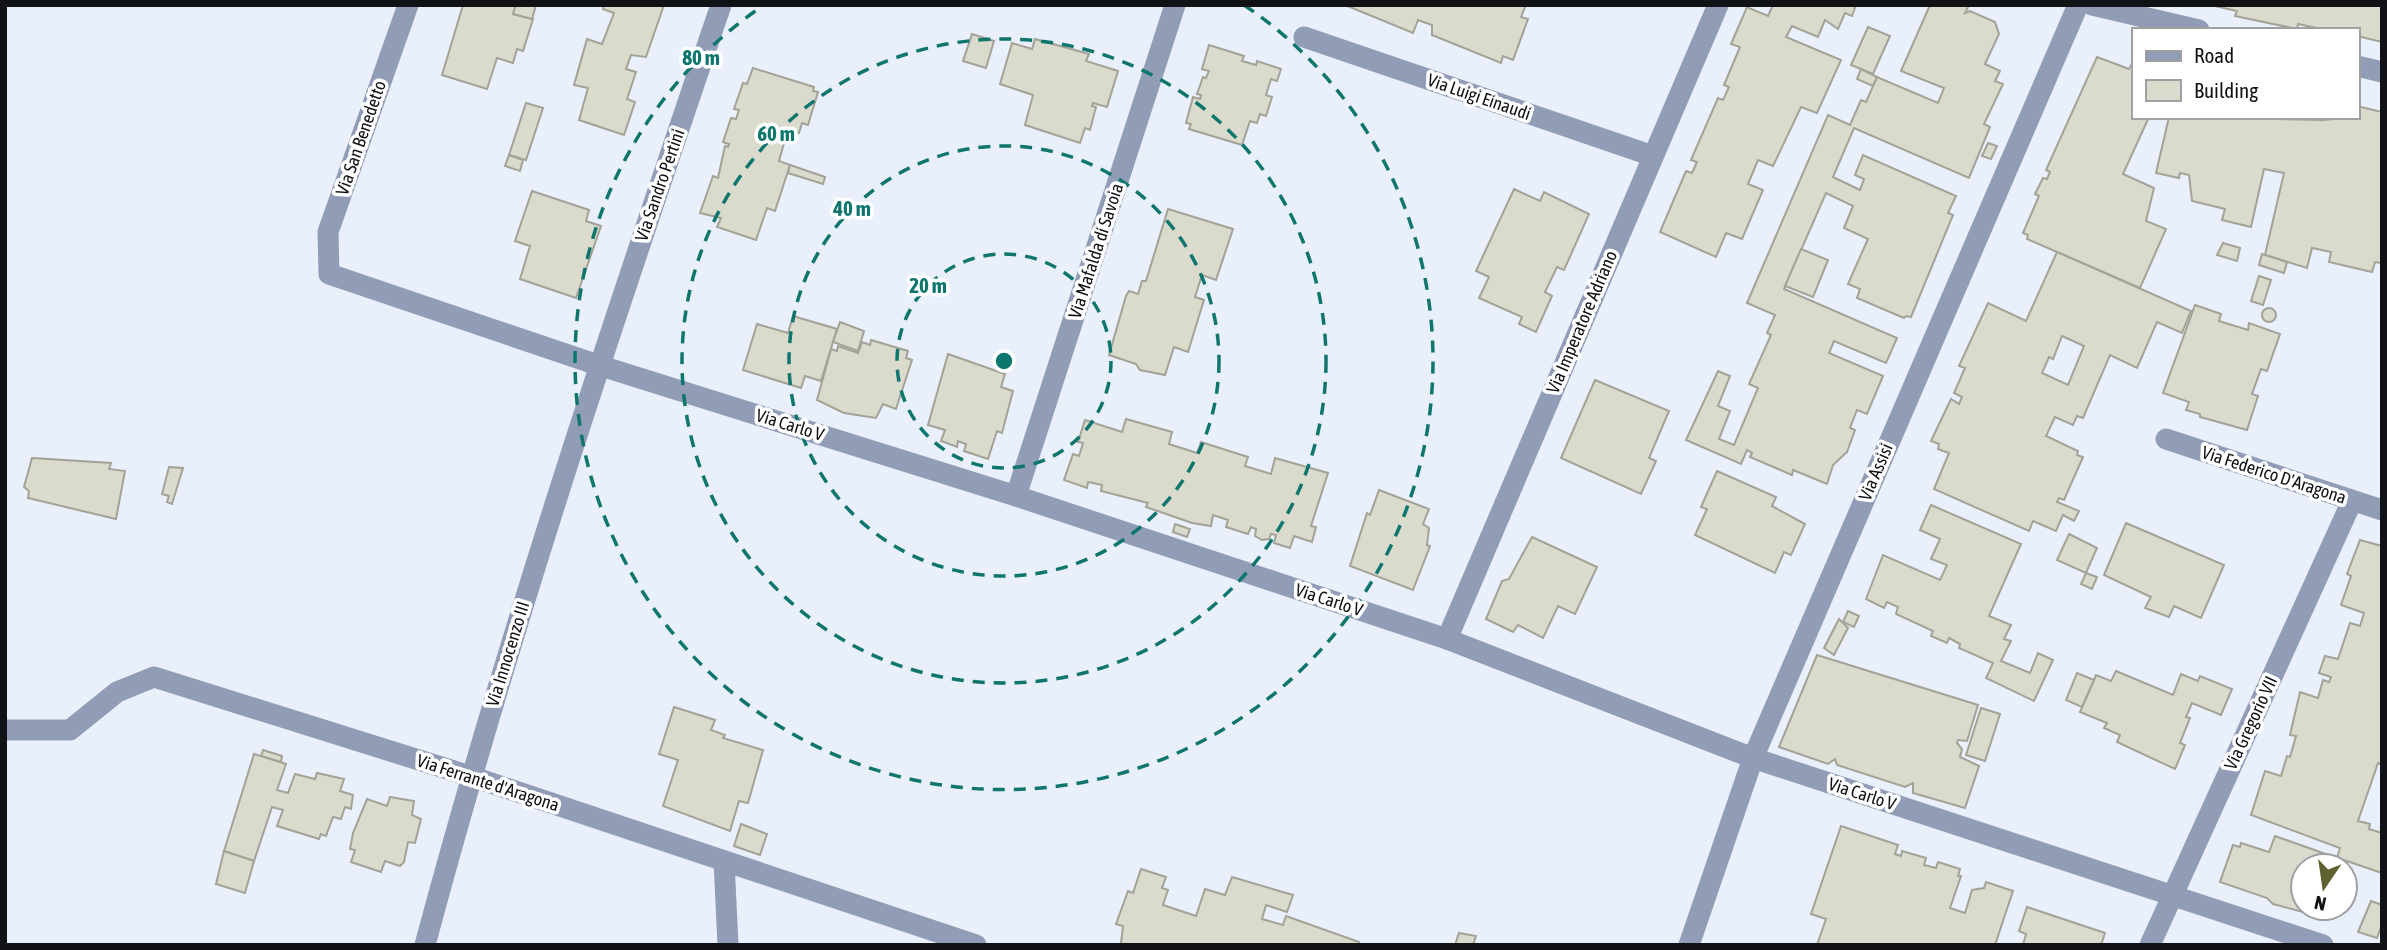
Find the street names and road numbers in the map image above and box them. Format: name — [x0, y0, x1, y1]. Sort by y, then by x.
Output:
street label: Via Luigi Einaudi — [1425, 69, 1534, 124]
street label: Via San Benedetto — [331, 78, 390, 198]
street label: Via Sandro Pertini — [630, 126, 689, 244]
street label: Via Mafalda di Savoia — [1064, 181, 1127, 321]
street label: Via Imperatore Adriano — [1542, 247, 1621, 396]
street label: Via Carlo V — [754, 404, 827, 445]
street label: Via Assisi — [1854, 440, 1897, 504]
street label: Via Federico D'Aragona — [2199, 441, 2349, 508]
street label: Via Carlo V — [1293, 579, 1366, 620]
street label: Via Innocenzo III — [482, 599, 533, 709]
street label: Via Gregorio VII — [2220, 673, 2281, 773]
street label: Via Ferrante d'Aragona — [414, 750, 562, 815]
street label: Via Carlo V — [1826, 773, 1899, 814]

